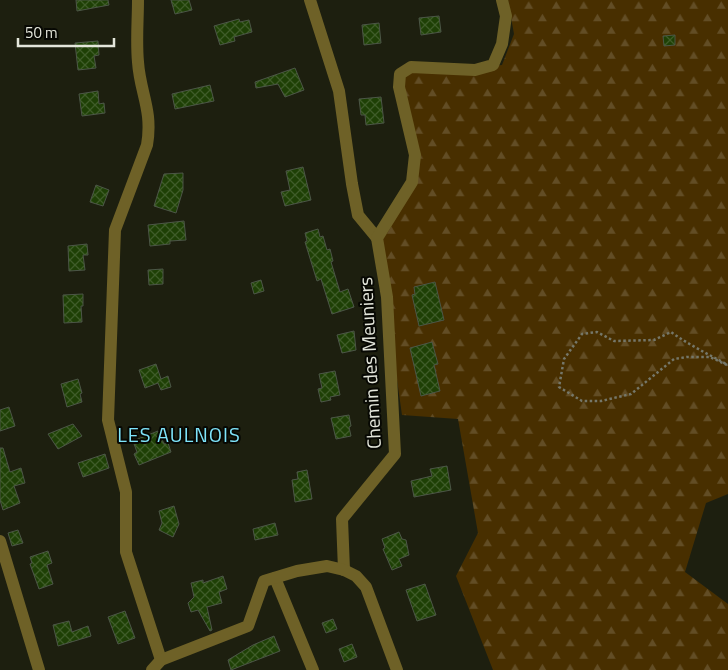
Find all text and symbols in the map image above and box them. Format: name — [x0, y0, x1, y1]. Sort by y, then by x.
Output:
scale bar — [18, 15, 114, 47]
text: 50 m — [25, 21, 58, 44]
street label: Chemin des Meuniers — [350, 276, 388, 450]
district label: LES AULNOIS — [117, 419, 241, 450]

